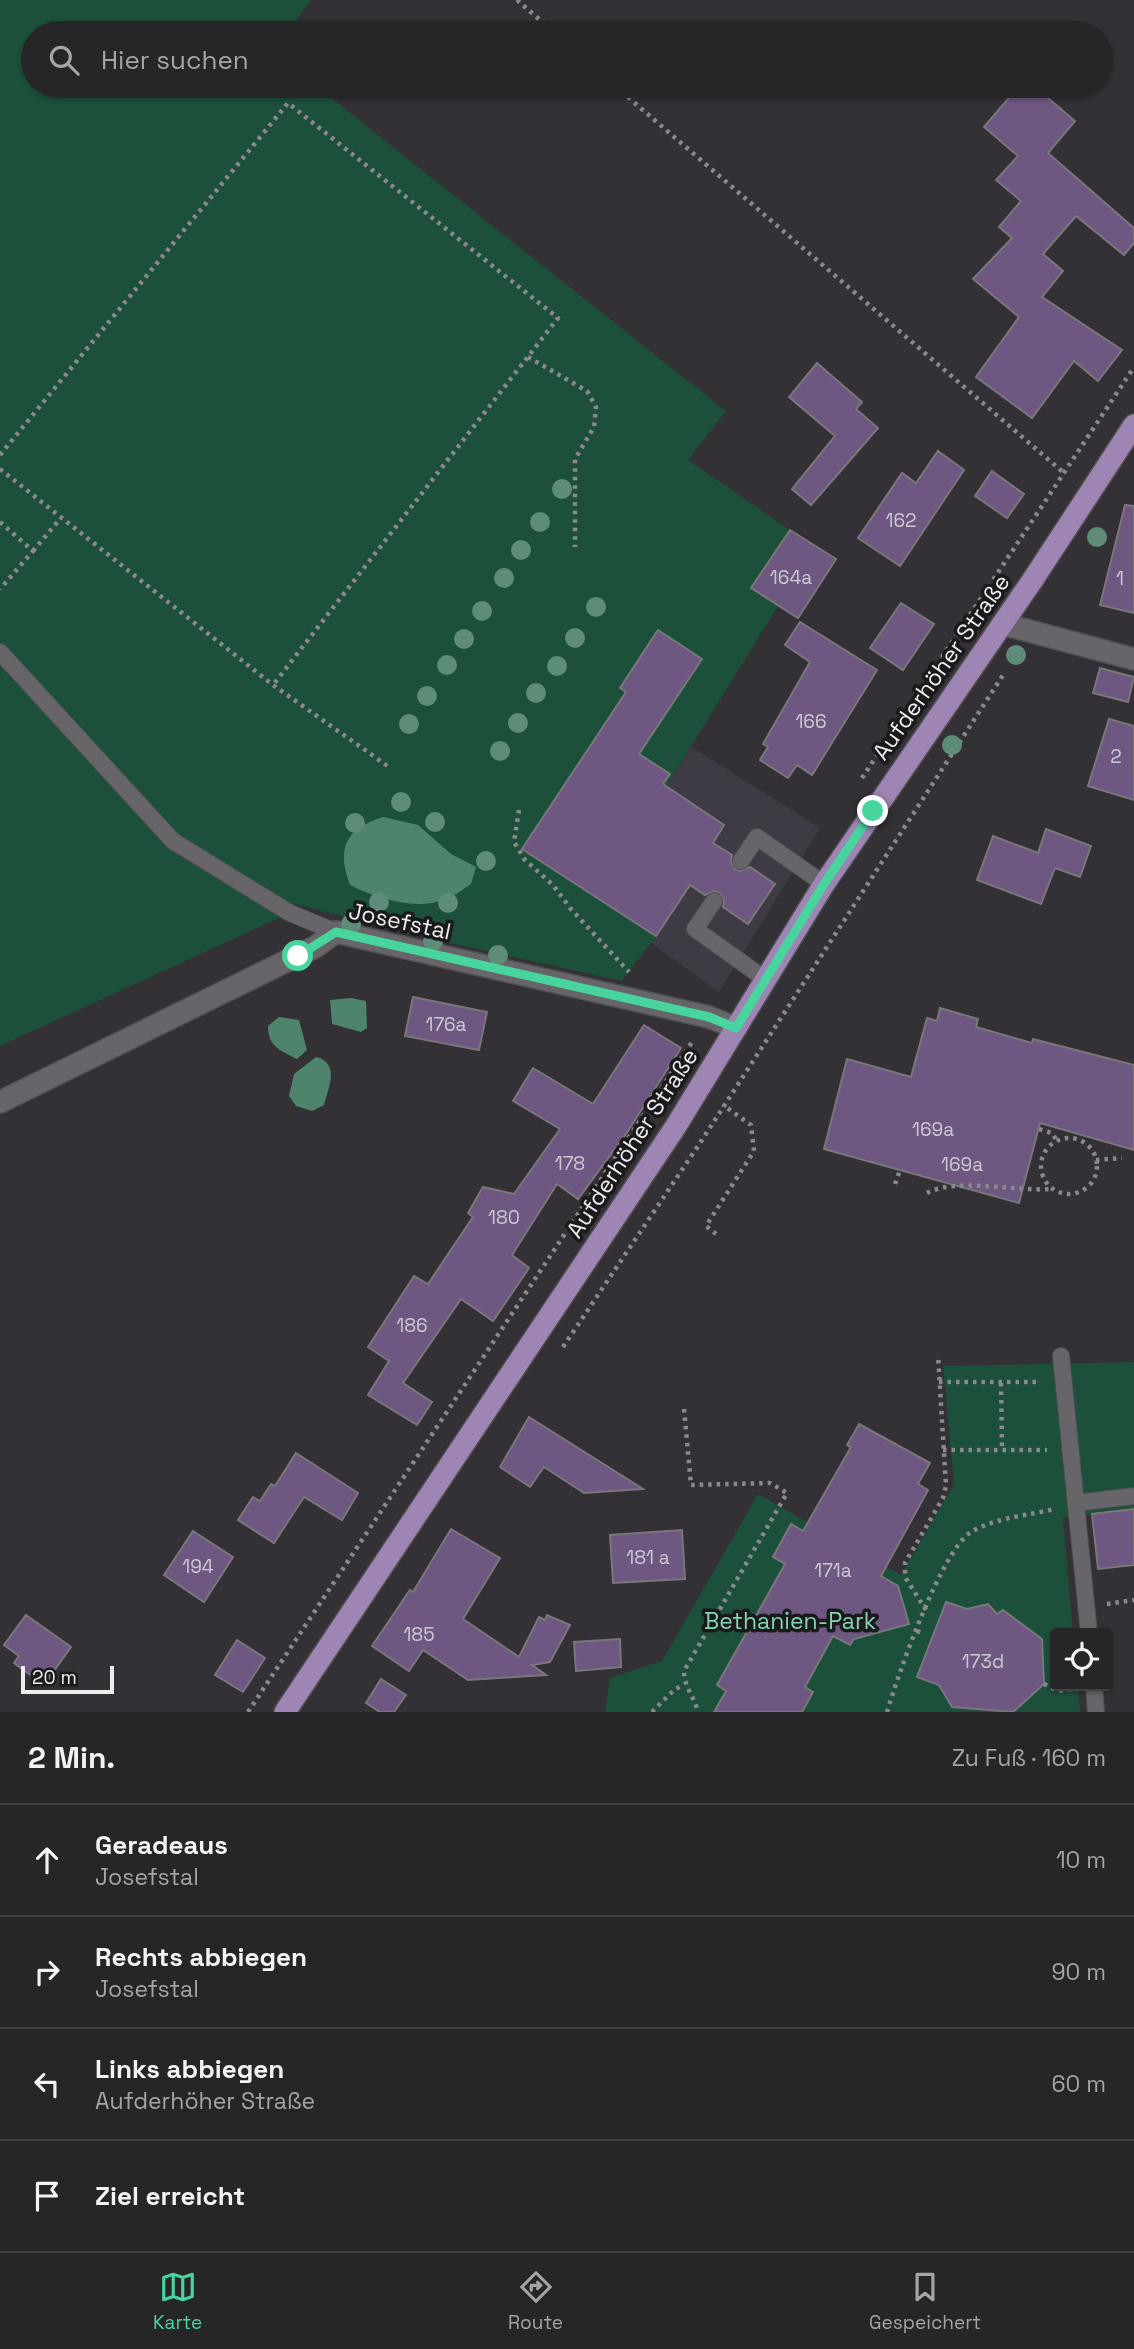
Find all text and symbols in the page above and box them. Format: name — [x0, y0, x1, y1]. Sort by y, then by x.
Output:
search box — [21, 21, 1113, 98]
icon: search — [45, 41, 83, 79]
text: Hier suchen — [101, 43, 249, 77]
house number: 162 — [886, 508, 916, 533]
house number: 164a — [770, 565, 812, 590]
house number: 1 — [1116, 566, 1124, 591]
street label: Aufderhöher Straße — [866, 568, 1016, 766]
house number: 166 — [795, 709, 827, 734]
house number: 2 — [1110, 744, 1122, 769]
route end — [857, 795, 888, 826]
street label: Josefstal — [346, 896, 454, 946]
route start — [282, 940, 313, 971]
house number: 176a — [425, 1012, 467, 1037]
street label: Aufderhöher Straße — [559, 1043, 705, 1243]
house number: 169a — [912, 1117, 954, 1142]
house number: 178 — [555, 1151, 585, 1176]
house number: 169a — [941, 1152, 983, 1177]
house number: 180 — [488, 1205, 520, 1230]
house number: 186 — [396, 1313, 428, 1338]
house number: 181 a — [626, 1545, 670, 1570]
house number: 194 — [182, 1554, 214, 1579]
house number: 171a — [814, 1558, 852, 1583]
park label: Bethanien-Park — [704, 1606, 876, 1636]
house number: 185 — [403, 1622, 435, 1647]
map controls — [1050, 1628, 1113, 1691]
button: locate — [1050, 1628, 1113, 1691]
house number: 173d — [962, 1649, 1004, 1674]
scale bar — [21, 1663, 114, 1695]
text: 20 m — [32, 1665, 77, 1690]
text: 2 Min. — [28, 1738, 115, 1777]
text: Zu Fuß · 160 m — [952, 1743, 1106, 1773]
text: Geradeaus — [95, 1828, 228, 1862]
icon: ahead — [28, 1841, 66, 1879]
text: 10 m — [1056, 1845, 1106, 1875]
text: Josefstal — [95, 1862, 199, 1892]
text: Rechts abbiegen — [95, 1940, 307, 1974]
icon: right — [28, 1953, 66, 1991]
text: 90 m — [1051, 1957, 1106, 1987]
text: Josefstal — [95, 1974, 199, 2004]
text: Links abbiegen — [95, 2052, 284, 2086]
icon: left — [28, 2065, 66, 2103]
text: 60 m — [1051, 2069, 1106, 2099]
text: Aufderhöher Straße — [95, 2086, 315, 2116]
icon: arrive — [28, 2177, 66, 2215]
text: Ziel erreicht — [95, 2179, 245, 2213]
tab: Karte — [153, 2268, 202, 2335]
tab: Route — [508, 2268, 563, 2335]
tab: Gespeichert — [869, 2268, 981, 2335]

